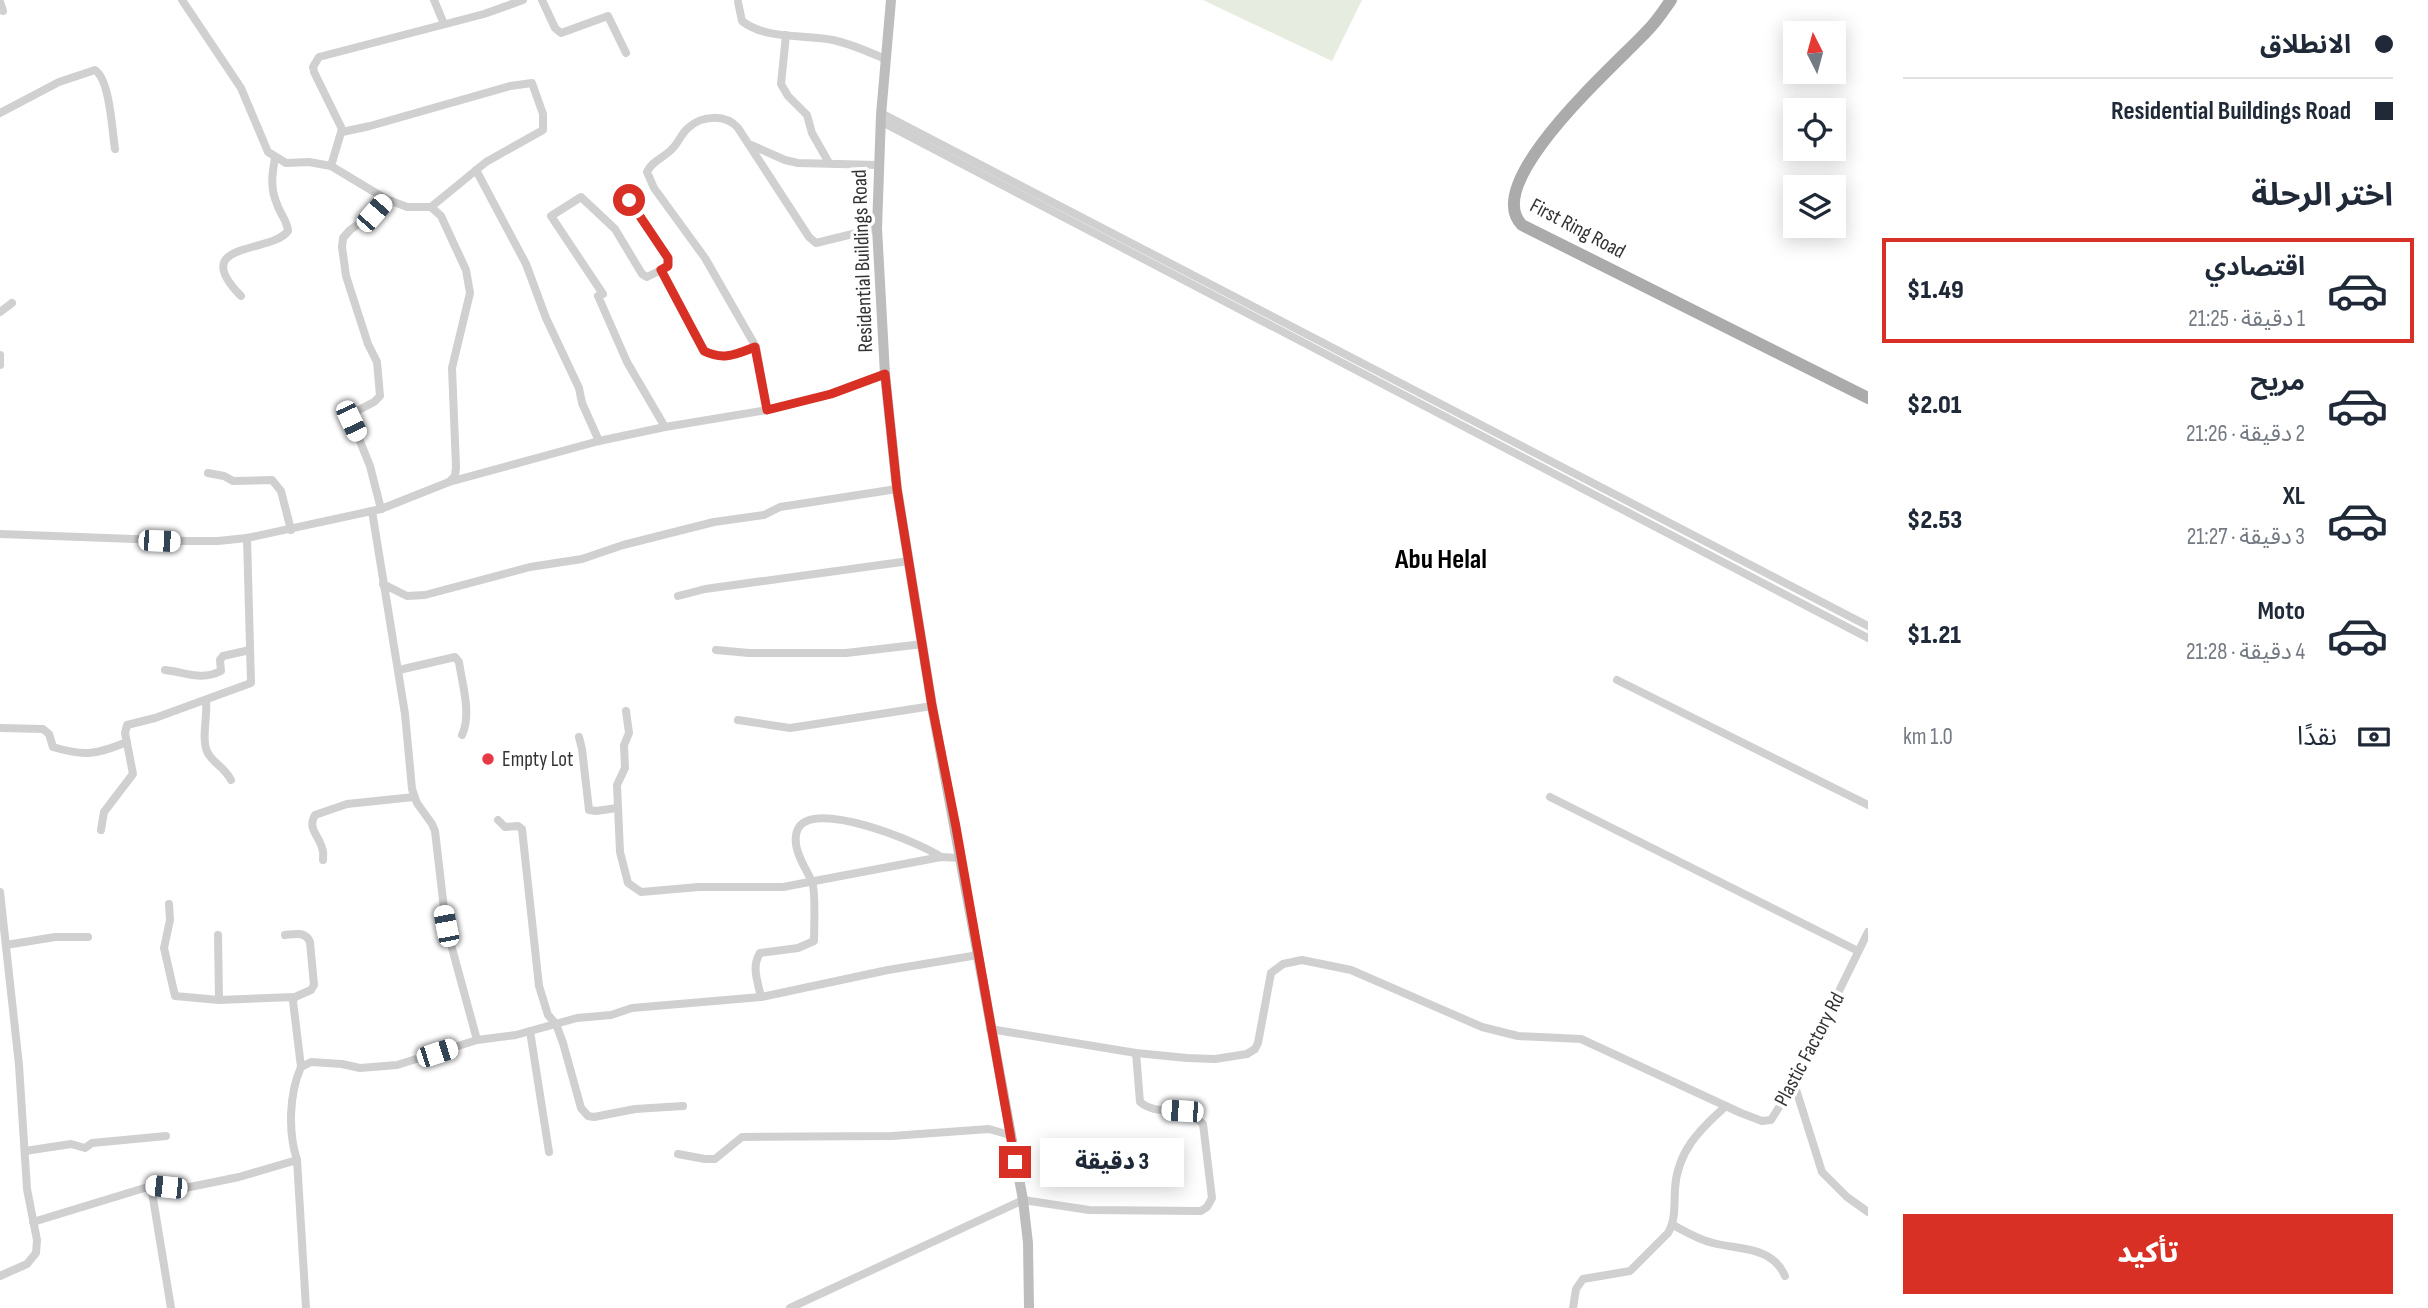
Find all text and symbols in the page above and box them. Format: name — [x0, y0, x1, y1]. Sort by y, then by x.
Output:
north arrow — [1783, 21, 1846, 84]
map controls — [1783, 21, 1846, 238]
text: الانطلاق — [2260, 30, 2351, 61]
text: Residential Buildings Road — [2111, 96, 2351, 127]
button: locate — [1783, 98, 1846, 161]
street label: Residential Buildings Road — [847, 169, 878, 353]
button: layers — [1783, 175, 1846, 238]
text: اختر الرحلة — [2251, 176, 2393, 215]
route start — [613, 184, 645, 216]
car — [353, 190, 396, 236]
street label: First Ring Road — [1526, 193, 1630, 264]
text: اقتصادي — [2205, 252, 2305, 283]
icon: car — [2326, 259, 2389, 322]
text: $1.49 — [1907, 275, 1964, 306]
text: 1 دقيقة · 21:25 — [2188, 305, 2305, 333]
text: مريح — [2250, 367, 2305, 398]
icon: car — [2326, 374, 2389, 437]
text: $2.01 — [1907, 390, 1961, 421]
car — [333, 398, 370, 444]
text: 2 دقيقة · 21:26 — [2186, 420, 2305, 448]
text: XL — [2283, 481, 2305, 512]
icon: car — [2326, 489, 2389, 552]
text: $2.53 — [1907, 505, 1962, 536]
text: 3 دقيقة · 21:27 — [2187, 523, 2305, 551]
car — [138, 530, 181, 552]
district label: Abu Helal — [1394, 543, 1487, 576]
text: Moto — [2257, 596, 2305, 627]
icon: car — [2326, 604, 2389, 667]
text: $1.21 — [1907, 620, 1961, 651]
text: 4 دقيقة · 21:28 — [2186, 638, 2305, 666]
icon: cash — [2355, 718, 2393, 756]
text: نقدًا — [2297, 722, 2337, 753]
text: 1.0 km — [1903, 723, 1953, 751]
place label: Empty Lot — [502, 747, 573, 772]
marker: Empty Lot — [480, 751, 496, 767]
car — [432, 903, 461, 949]
street label: Plastic Factory Rd — [1769, 988, 1850, 1110]
car — [414, 1037, 461, 1069]
car — [1161, 1099, 1204, 1123]
callout: 3 دقيقة — [1040, 1138, 1183, 1186]
route end — [999, 1146, 1031, 1178]
text: 3 دقيقة — [1075, 1148, 1149, 1176]
car — [145, 1174, 188, 1200]
button: تأكيد — [1903, 1214, 2393, 1294]

